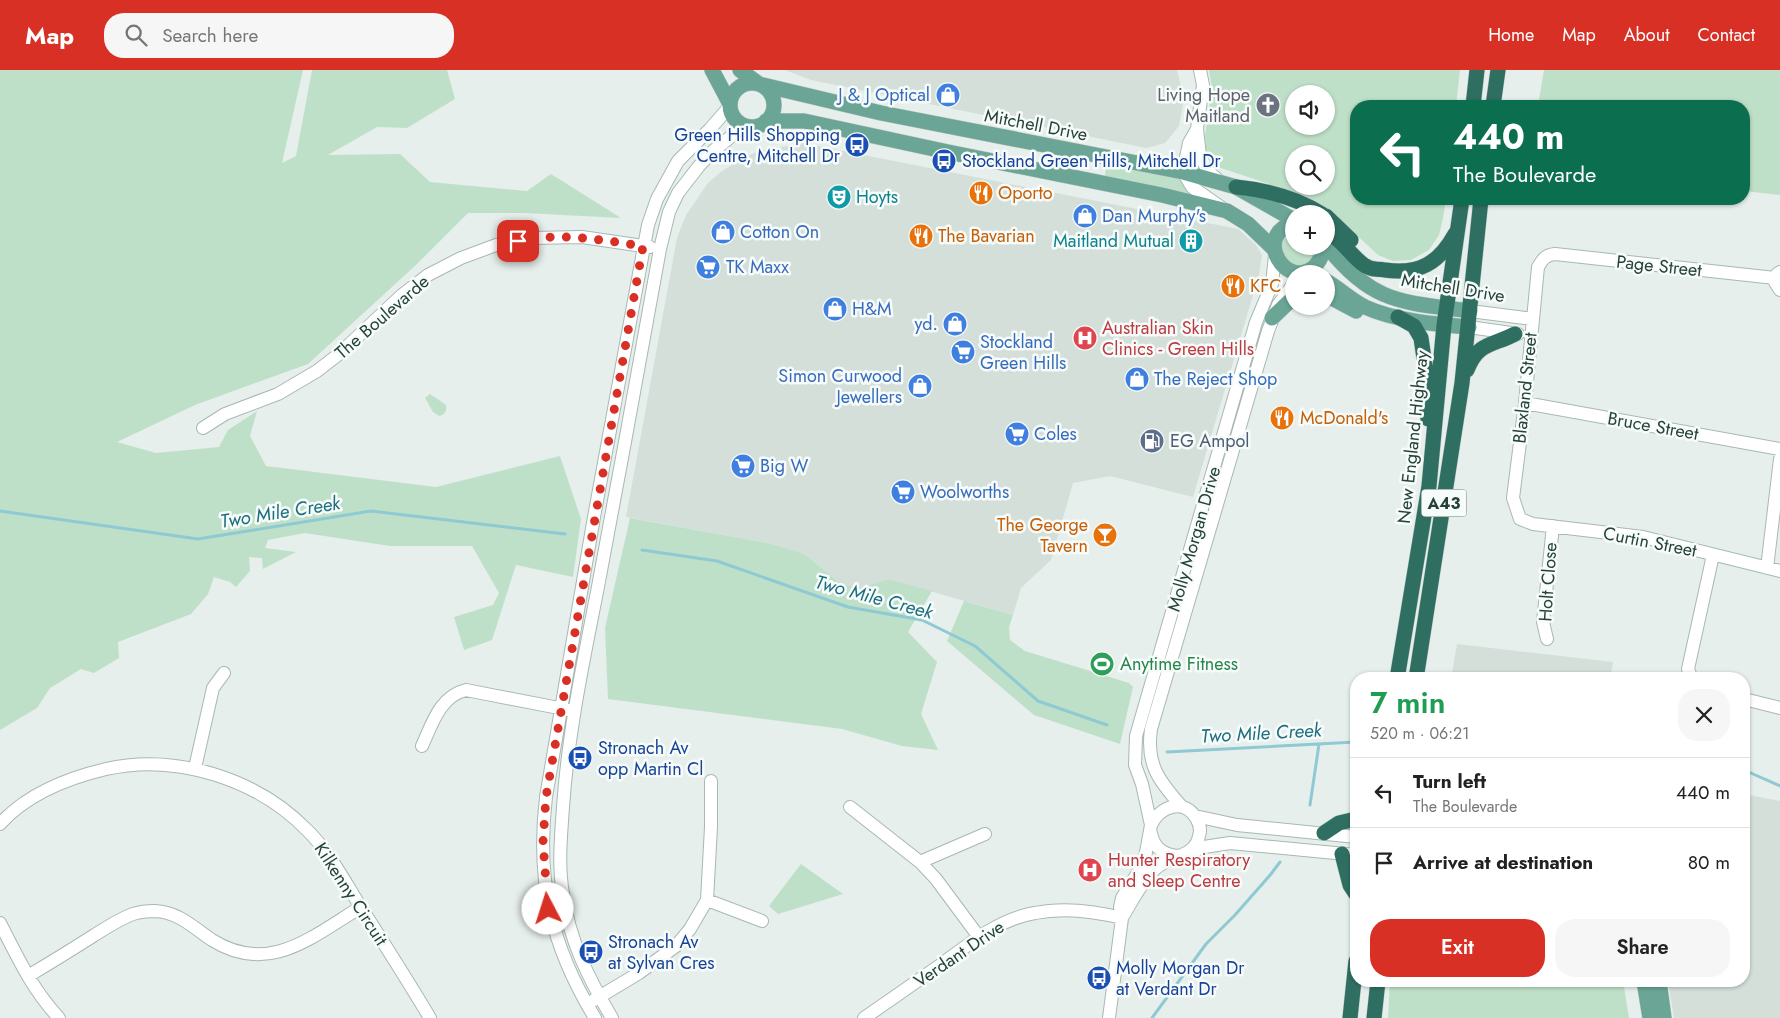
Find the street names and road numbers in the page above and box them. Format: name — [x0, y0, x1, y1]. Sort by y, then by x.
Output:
street label: Mitchell Drive — [982, 102, 1090, 148]
street label: Page Street — [1615, 249, 1704, 283]
street label: Mitchell Drive — [1399, 267, 1507, 309]
street label: The Boulevarde — [329, 269, 435, 365]
street label: Blaxland Street — [1506, 331, 1544, 445]
street label: New England Highway — [1391, 349, 1435, 525]
street label: Bruce Street — [1605, 405, 1701, 447]
street label: Molly Morgan Drive — [1161, 463, 1227, 615]
road number: A43 — [1422, 489, 1466, 516]
street label: Curtin Street — [1601, 520, 1700, 564]
street label: Holt Close — [1532, 541, 1564, 623]
street label: Kilkenny Circuit — [308, 837, 394, 951]
street label: Verdant Drive — [909, 914, 1009, 994]

